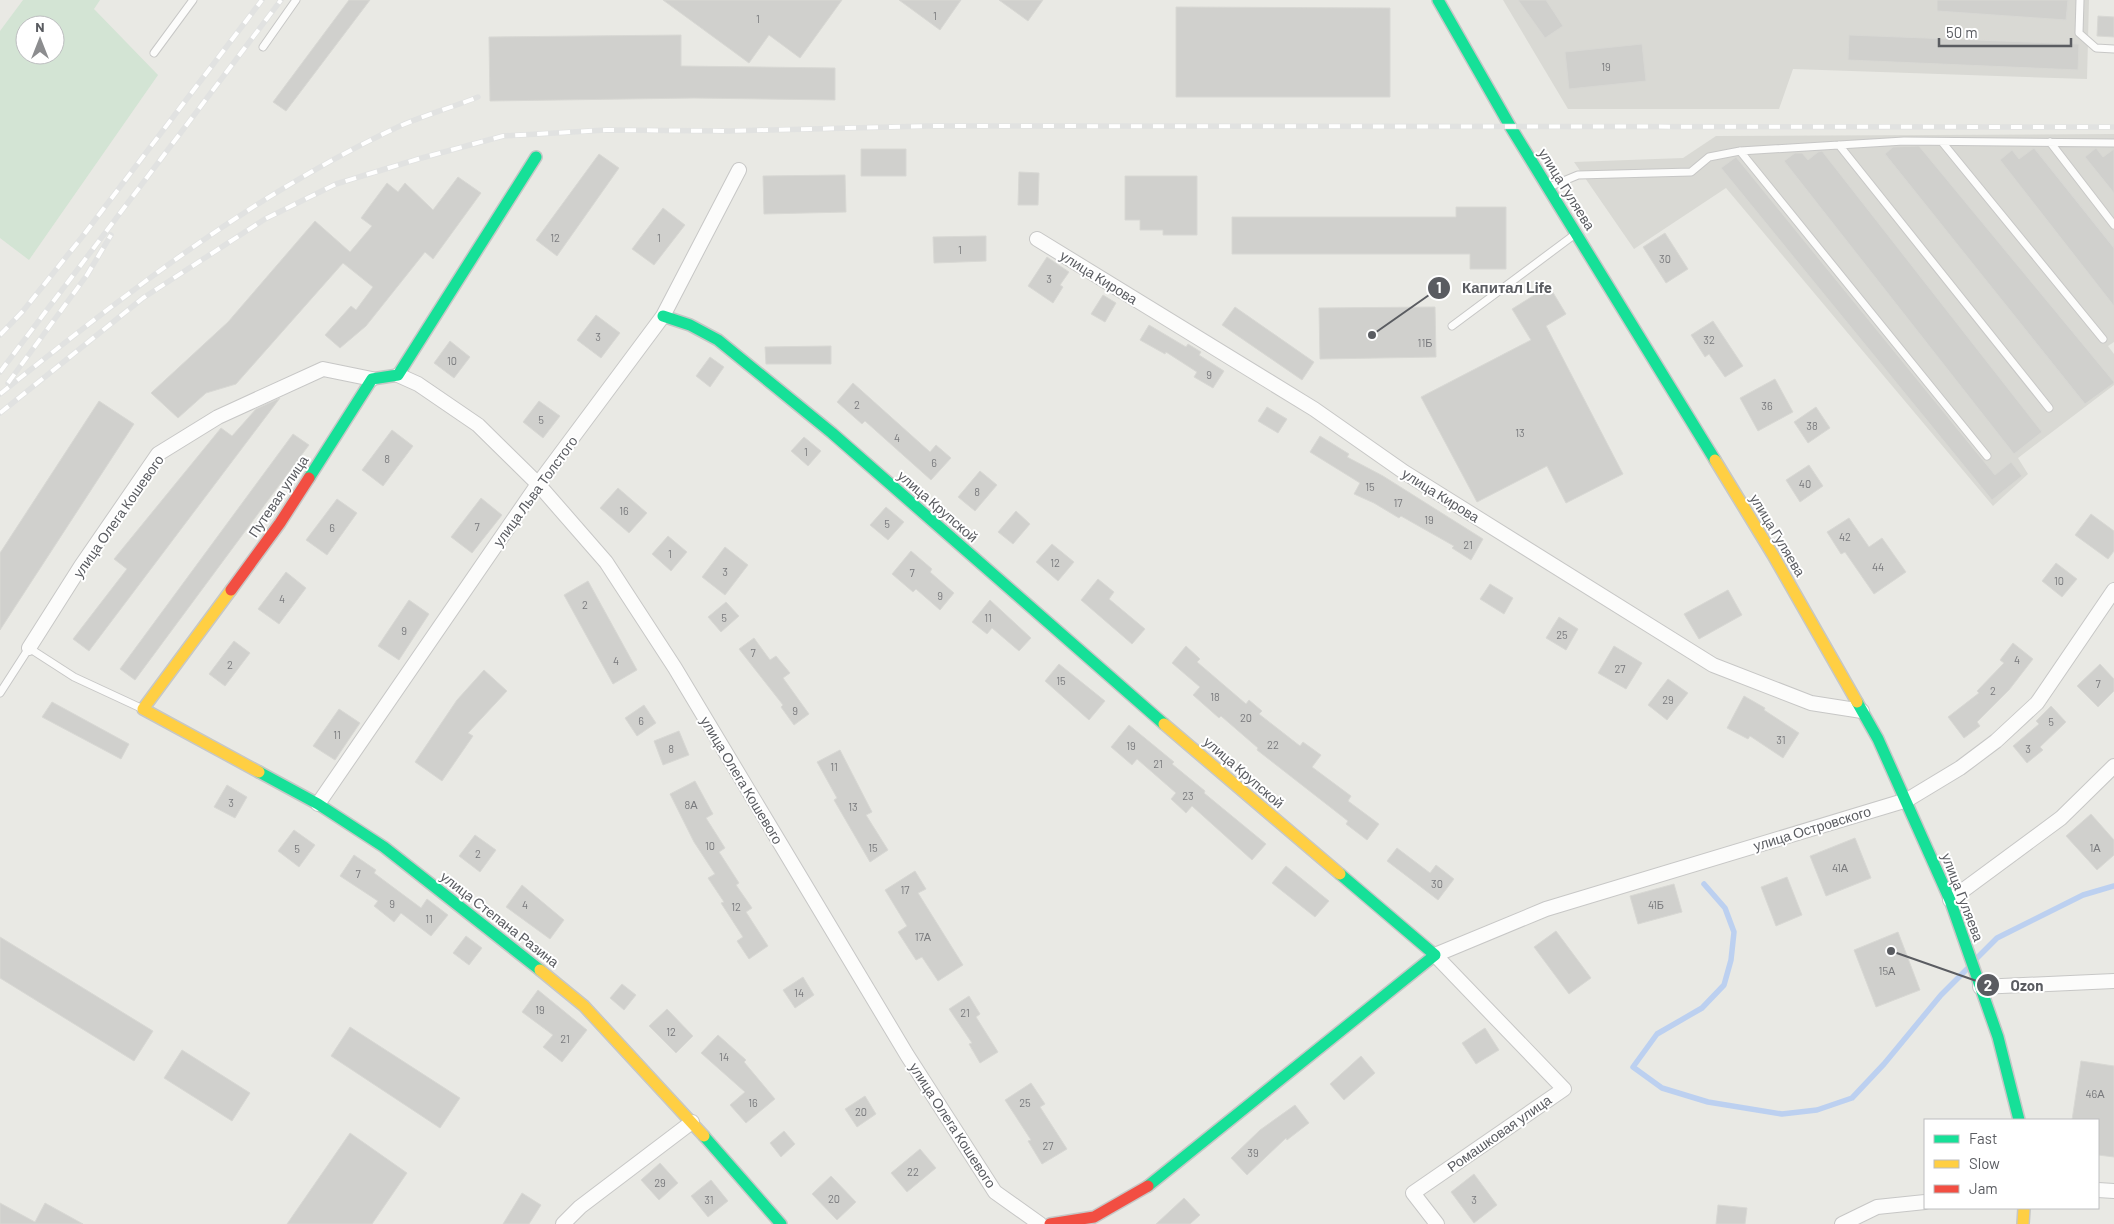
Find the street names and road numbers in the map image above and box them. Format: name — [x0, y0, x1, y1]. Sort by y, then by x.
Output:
street label: улица Гуляева — [1535, 145, 1599, 233]
street label: улица Кирова — [1057, 246, 1141, 308]
street label: улица Льва Толстого — [489, 432, 581, 550]
street label: улица Олега Кошевого — [69, 451, 167, 581]
street label: Путевая улица — [244, 452, 312, 540]
street label: улица Кирова — [1399, 464, 1483, 526]
street label: улица Крупской — [894, 467, 982, 545]
street label: улица Гуляева — [1747, 491, 1809, 580]
street label: улица Олега Кошевого — [697, 713, 787, 847]
street label: улица Крупской — [1200, 733, 1288, 811]
street label: улица Островского — [1751, 802, 1873, 854]
street label: улица Гуляева — [1938, 850, 1988, 944]
street label: улица Степана Разина — [437, 868, 563, 971]
street label: улица Олега Кошевого — [906, 1059, 1000, 1191]
street label: Ромашковая улица — [1444, 1091, 1554, 1175]

